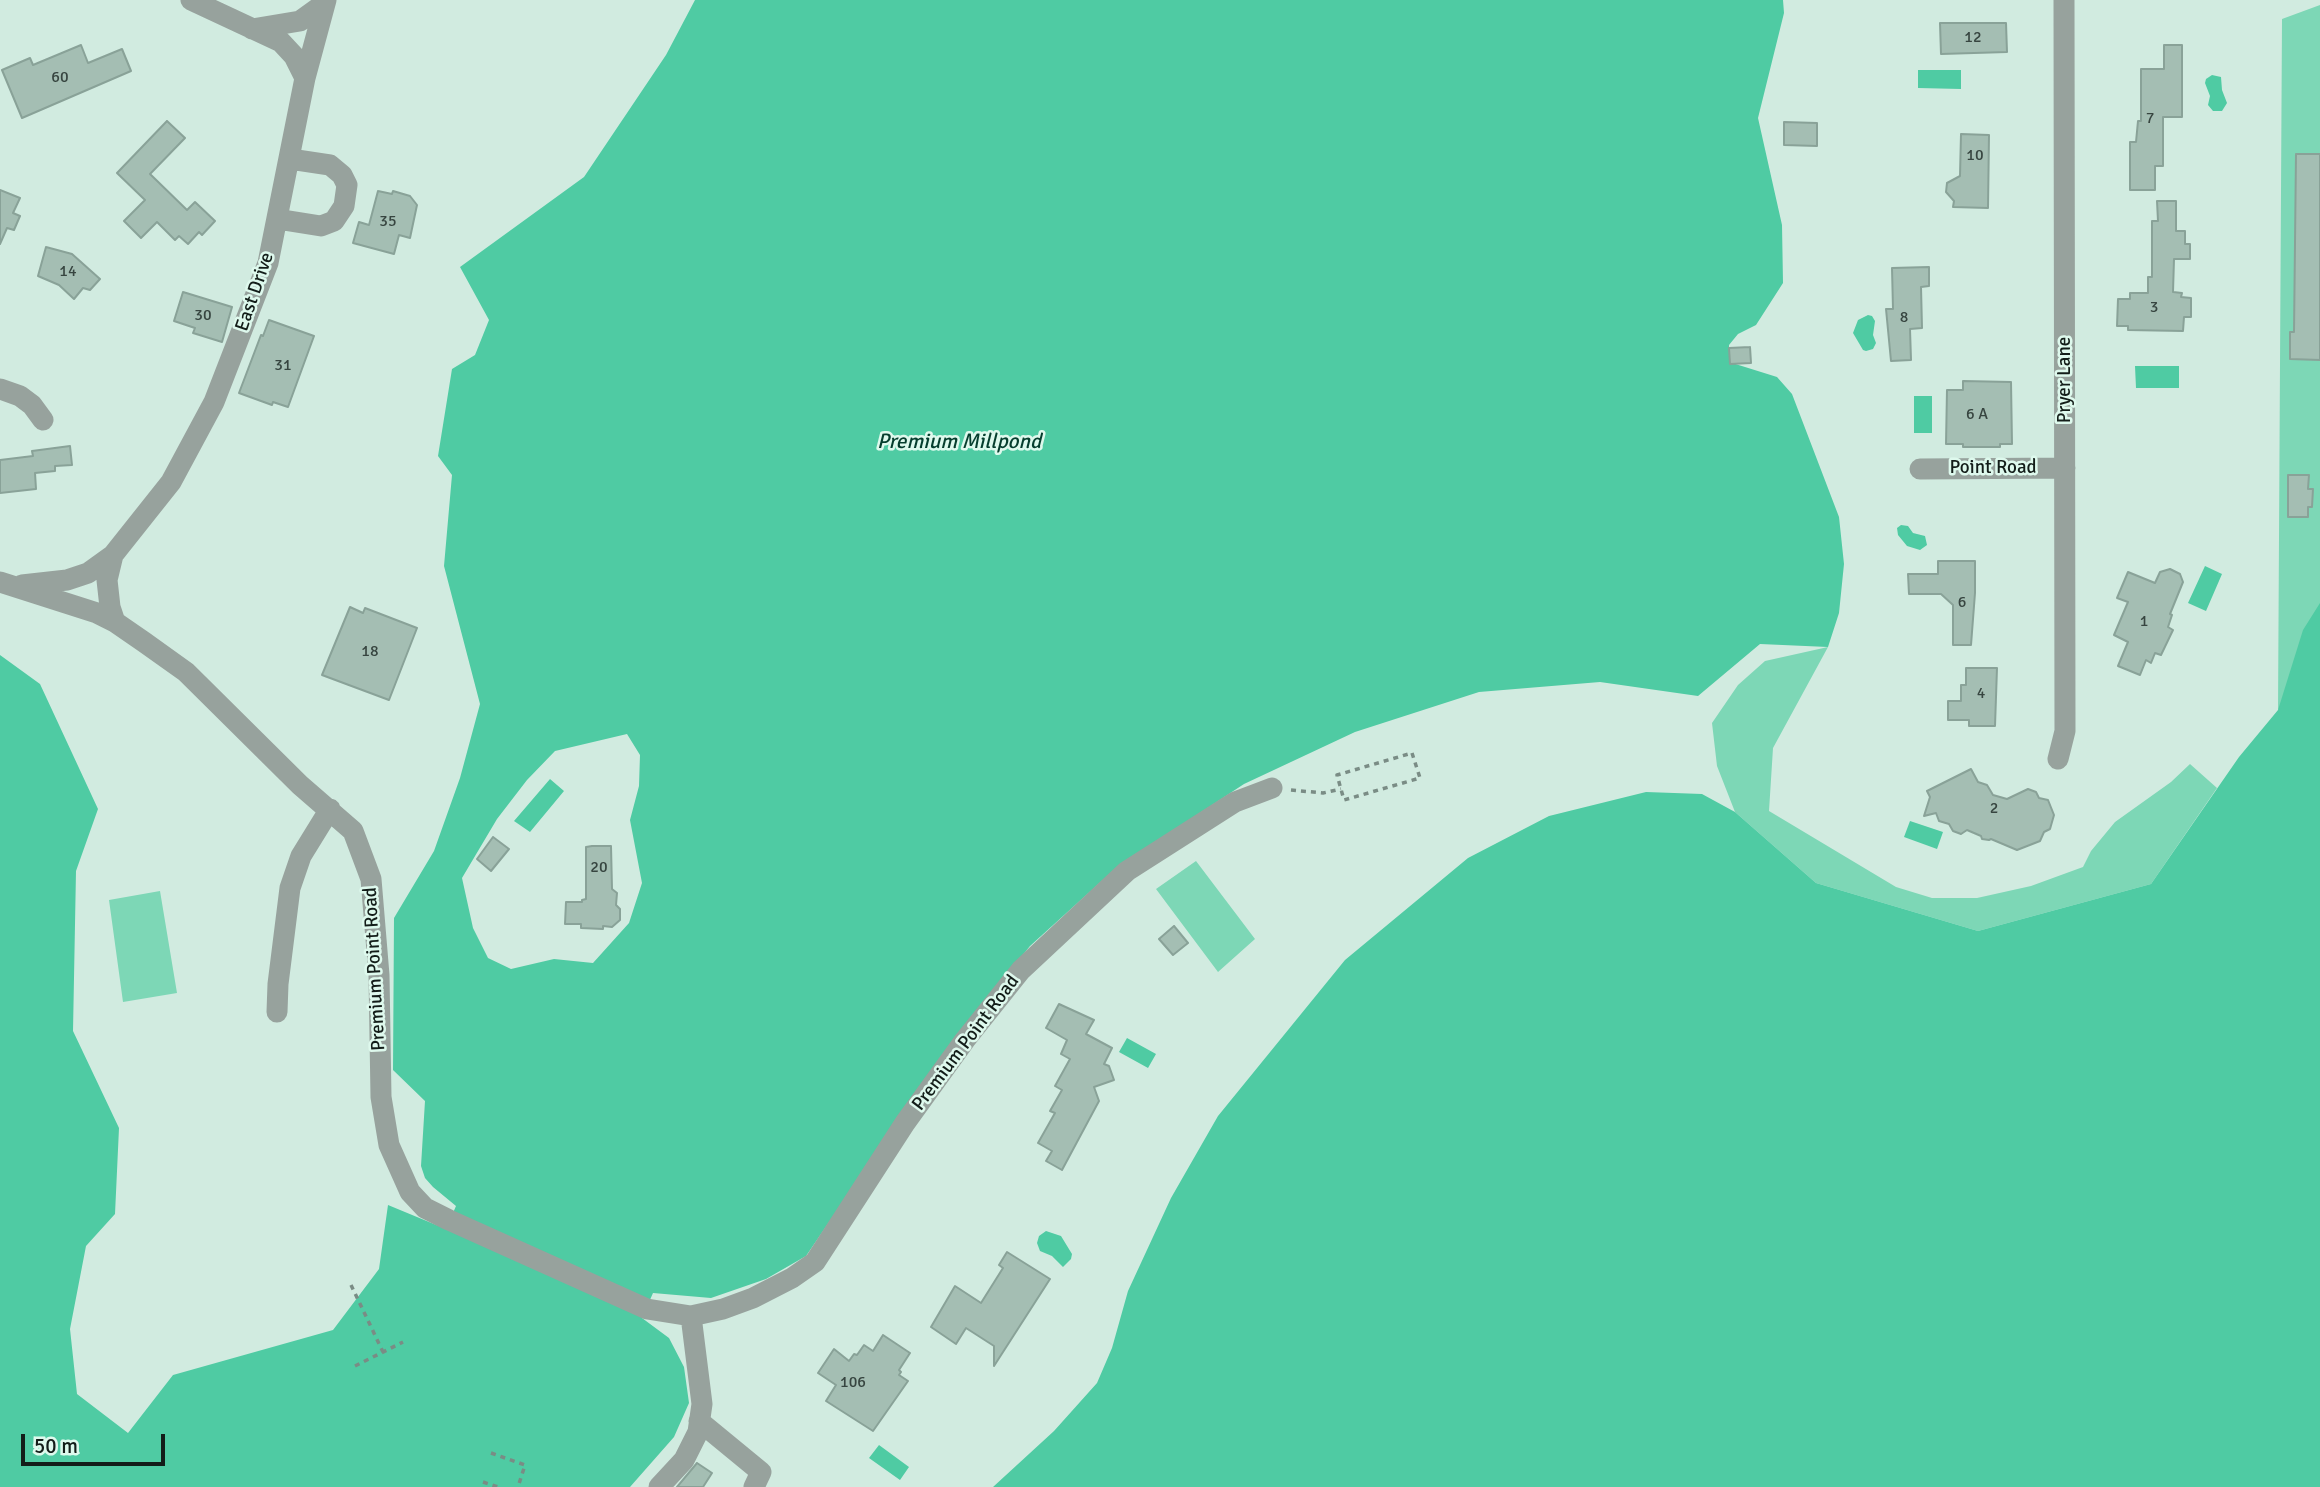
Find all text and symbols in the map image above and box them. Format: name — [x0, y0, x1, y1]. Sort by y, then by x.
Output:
house number: 12 — [1964, 28, 1982, 48]
house number: 60 — [51, 68, 69, 88]
house number: 7 — [2146, 109, 2154, 129]
house number: 10 — [1966, 146, 1984, 166]
house number: 35 — [379, 212, 397, 232]
street label: East Drive — [231, 250, 279, 334]
house number: 14 — [59, 262, 77, 282]
house number: 3 — [2150, 298, 2158, 318]
house number: 30 — [194, 306, 212, 326]
house number: 8 — [1900, 308, 1908, 328]
street label: Pryer Lane — [2054, 337, 2076, 423]
house number: 31 — [274, 356, 292, 376]
house number: 6 A — [1966, 405, 1988, 425]
water label: Premium Millpond — [877, 429, 1041, 455]
street label: Point Road — [1949, 457, 2037, 479]
house number: 6 — [1958, 593, 1966, 613]
house number: 1 — [2140, 612, 2148, 632]
house number: 18 — [361, 642, 379, 662]
house number: 4 — [1977, 684, 1985, 704]
house number: 2 — [1990, 799, 1998, 819]
house number: 20 — [590, 858, 608, 878]
street label: Premium Point Road — [359, 887, 391, 1051]
street label: Premium Point Road — [908, 971, 1024, 1115]
house number: 106 — [840, 1373, 866, 1393]
scale bar — [24, 1420, 168, 1464]
text: 50 m — [34, 1433, 78, 1459]

